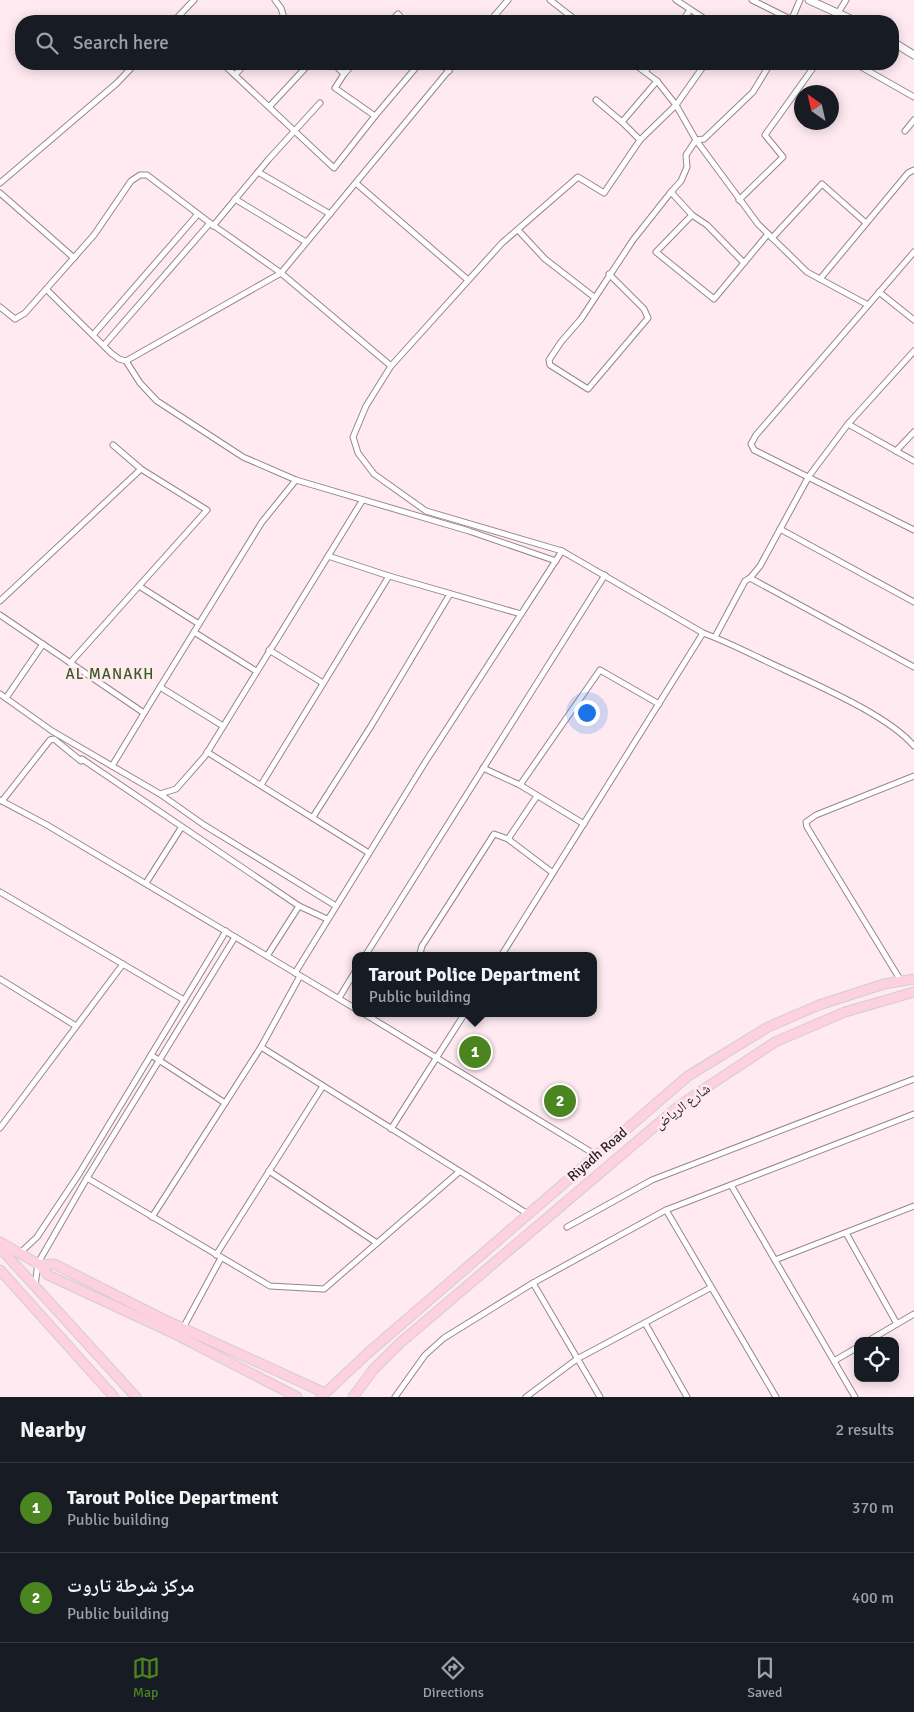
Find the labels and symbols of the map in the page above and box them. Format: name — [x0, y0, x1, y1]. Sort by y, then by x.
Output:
north arrow — [794, 85, 839, 130]
district label: AL MANAKH — [66, 665, 154, 683]
your location — [574, 700, 600, 726]
pin: 1 — [459, 1033, 491, 1071]
street label: شارع الرياض — [651, 1080, 714, 1134]
pin: 2 — [544, 1082, 576, 1120]
street label: Riyadh Road — [564, 1124, 631, 1185]

